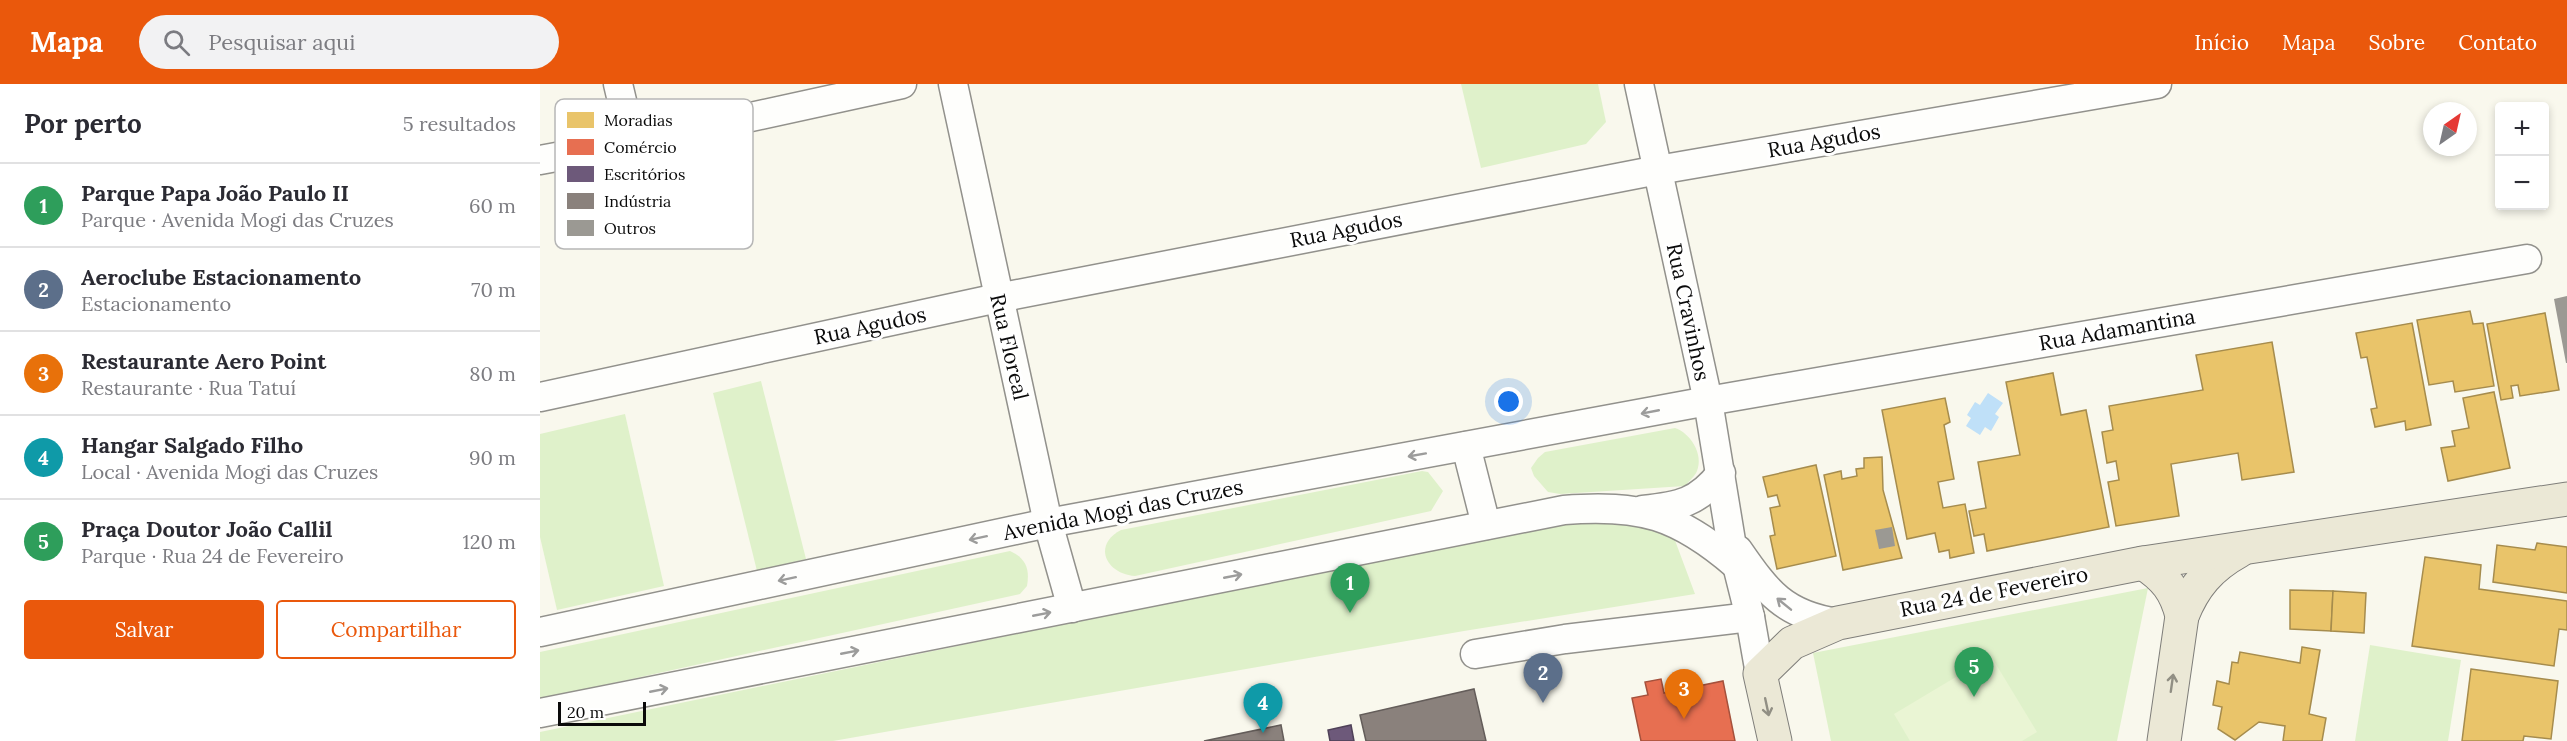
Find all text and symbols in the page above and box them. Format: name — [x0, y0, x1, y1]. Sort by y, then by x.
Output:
search box — [139, 15, 559, 69]
text: Mapa — [30, 24, 103, 60]
icon: search — [160, 26, 193, 59]
text: Pesquisar aqui — [208, 28, 355, 56]
text: Início — [2194, 29, 2249, 56]
text: Mapa — [2282, 29, 2336, 56]
text: Sobre — [2369, 29, 2425, 56]
text: Contato — [2458, 29, 2537, 56]
legend — [555, 99, 753, 249]
north arrow — [2423, 102, 2477, 156]
map controls — [2495, 102, 2549, 210]
button: + — [2495, 102, 2549, 156]
text: Por perto — [24, 107, 142, 140]
text: Moradias — [604, 110, 673, 130]
text: 5 resultados — [403, 111, 516, 136]
street label: Rua Agudos — [1765, 117, 1882, 164]
text: Comércio — [604, 137, 677, 157]
button: − — [2495, 156, 2549, 210]
text: Escritórios — [604, 164, 685, 184]
text: Parque Papa João Paulo II — [81, 179, 349, 207]
text: Indústria — [604, 191, 671, 211]
text: 1 — [39, 193, 48, 218]
text: 60 m — [469, 193, 516, 218]
street label: Rua Agudos — [1287, 205, 1404, 254]
text: Parque · Avenida Mogi das Cruzes — [81, 207, 394, 232]
text: Outros — [604, 218, 656, 238]
street label: Rua Cravinhos — [1661, 241, 1716, 383]
text: Aeroclube Estacionamento — [81, 263, 361, 291]
text: 2 — [38, 277, 49, 302]
text: 70 m — [471, 277, 516, 302]
text: Estacionamento — [81, 291, 231, 316]
street label: Rua Floreal — [984, 291, 1035, 403]
street label: Rua Agudos — [811, 300, 928, 351]
street label: Rua Adamantina — [2037, 302, 2197, 357]
text: Restaurante Aero Point — [81, 347, 326, 375]
text: 3 — [38, 361, 49, 386]
text: 80 m — [469, 361, 516, 386]
text: Restaurante · Rua Tatuí — [81, 375, 296, 400]
your location — [1494, 387, 1523, 416]
one-way arrow — [1641, 406, 1661, 417]
text: Hangar Salgado Filho — [81, 431, 303, 459]
text: 4 — [38, 445, 49, 470]
text: 90 m — [469, 445, 516, 470]
one-way arrow — [1408, 450, 1428, 461]
text: Local · Avenida Mogi das Cruzes — [81, 459, 378, 484]
street label: Avenida Mogi das Cruzes — [1000, 473, 1245, 546]
text: Praça Doutor João Callil — [81, 515, 332, 543]
text: 5 — [38, 529, 49, 554]
text: 120 m — [462, 529, 516, 554]
one-way arrow — [969, 532, 988, 544]
text: Parque · Rua 24 de Fevereiro — [81, 543, 344, 568]
street label: Rua 24 de Fevereiro — [1898, 560, 2090, 623]
pin: 1 — [1330, 564, 1370, 613]
one-way arrow — [1223, 570, 1242, 581]
one-way arrow — [778, 573, 797, 585]
one-way arrow — [1776, 597, 1792, 610]
button: Salvar — [24, 600, 264, 659]
button: Compartilhar — [276, 600, 516, 659]
one-way arrow — [1031, 608, 1051, 619]
one-way arrow — [840, 646, 860, 657]
pin: 5 — [1954, 648, 1994, 697]
pin: 2 — [1524, 654, 1562, 703]
pin: 3 — [1664, 670, 1704, 719]
one-way arrow — [2167, 674, 2178, 693]
one-way arrow — [649, 684, 668, 695]
pin: 4 — [1244, 684, 1282, 733]
one-way arrow — [1762, 698, 1774, 717]
scale bar — [558, 699, 646, 726]
text: 20 m — [567, 702, 604, 722]

